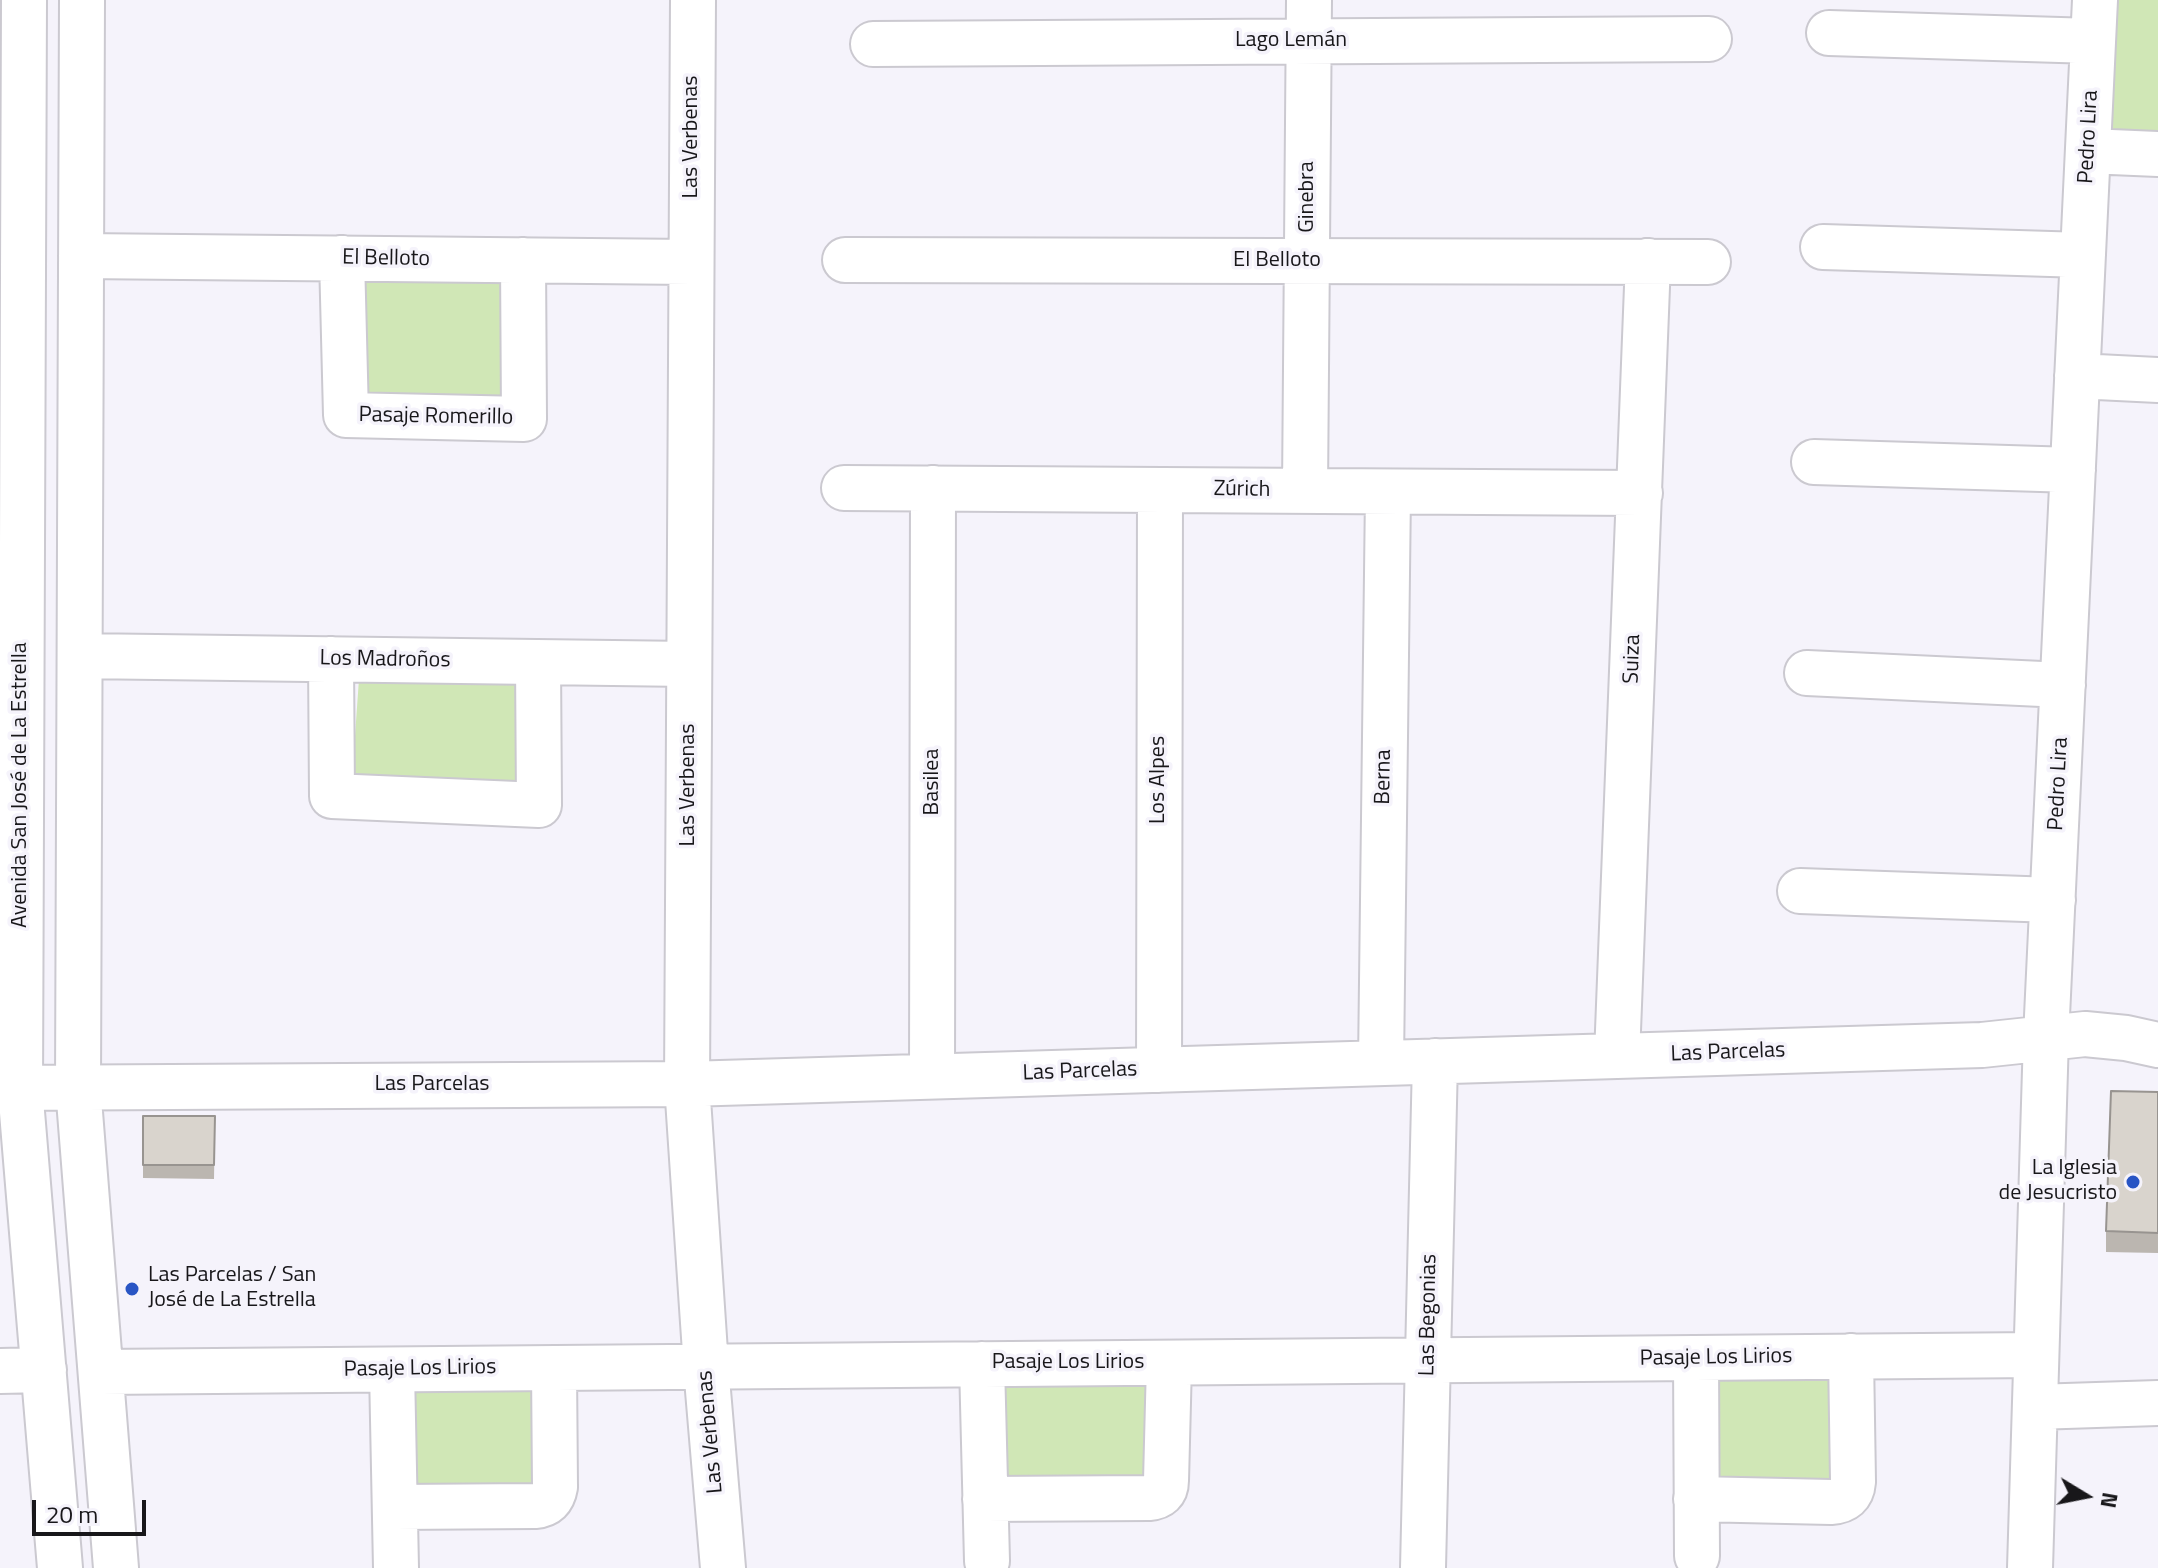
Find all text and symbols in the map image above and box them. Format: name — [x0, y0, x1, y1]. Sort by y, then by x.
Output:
street label: Lago Lemán — [1235, 28, 1347, 54]
street label: Las Verbenas — [679, 75, 705, 199]
street label: Pedro Lira — [2073, 90, 2105, 184]
street label: Ginebra — [1295, 161, 1321, 233]
street label: El Belloto — [342, 245, 430, 273]
street label: El Belloto — [1233, 248, 1321, 274]
street label: Pasaje Romerillo — [358, 402, 514, 432]
street label: Zúrich — [1213, 476, 1271, 504]
street label: Suiza — [1619, 634, 1647, 684]
street label: Avenida San José de La Estrella — [8, 642, 34, 928]
street label: Los Madroños — [319, 646, 451, 674]
street label: Las Verbenas — [676, 723, 702, 847]
street label: Los Alpes — [1146, 736, 1172, 824]
street label: Pedro Lira — [2043, 737, 2075, 831]
street label: Basilea — [920, 749, 946, 815]
street label: Berna — [1370, 749, 1398, 805]
street label: Las Parcelas — [1670, 1038, 1786, 1068]
street label: Las Parcelas — [1022, 1057, 1138, 1087]
street label: Las Parcelas — [375, 1072, 489, 1098]
place label: La Iglesia de Jesucristo — [1999, 1156, 2117, 1208]
marker: La Iglesia de Jesucristo — [2124, 1173, 2142, 1191]
street label: Las Begonias — [1415, 1254, 1443, 1376]
place label: Las Parcelas / San José de La Estrella — [148, 1263, 316, 1314]
marker: Las Parcelas / San José de La Estrella — [123, 1280, 141, 1298]
street label: Pasaje Los Lirios — [1639, 1343, 1793, 1373]
street label: Pasaje Los Lirios — [992, 1350, 1144, 1376]
street label: Pasaje Los Lirios — [343, 1354, 497, 1384]
street label: Las Verbenas — [692, 1369, 730, 1495]
north arrow — [2046, 1456, 2126, 1536]
scale bar — [36, 1484, 150, 1534]
text: N — [2092, 1490, 2128, 1511]
text: 20 m — [46, 1496, 98, 1532]

